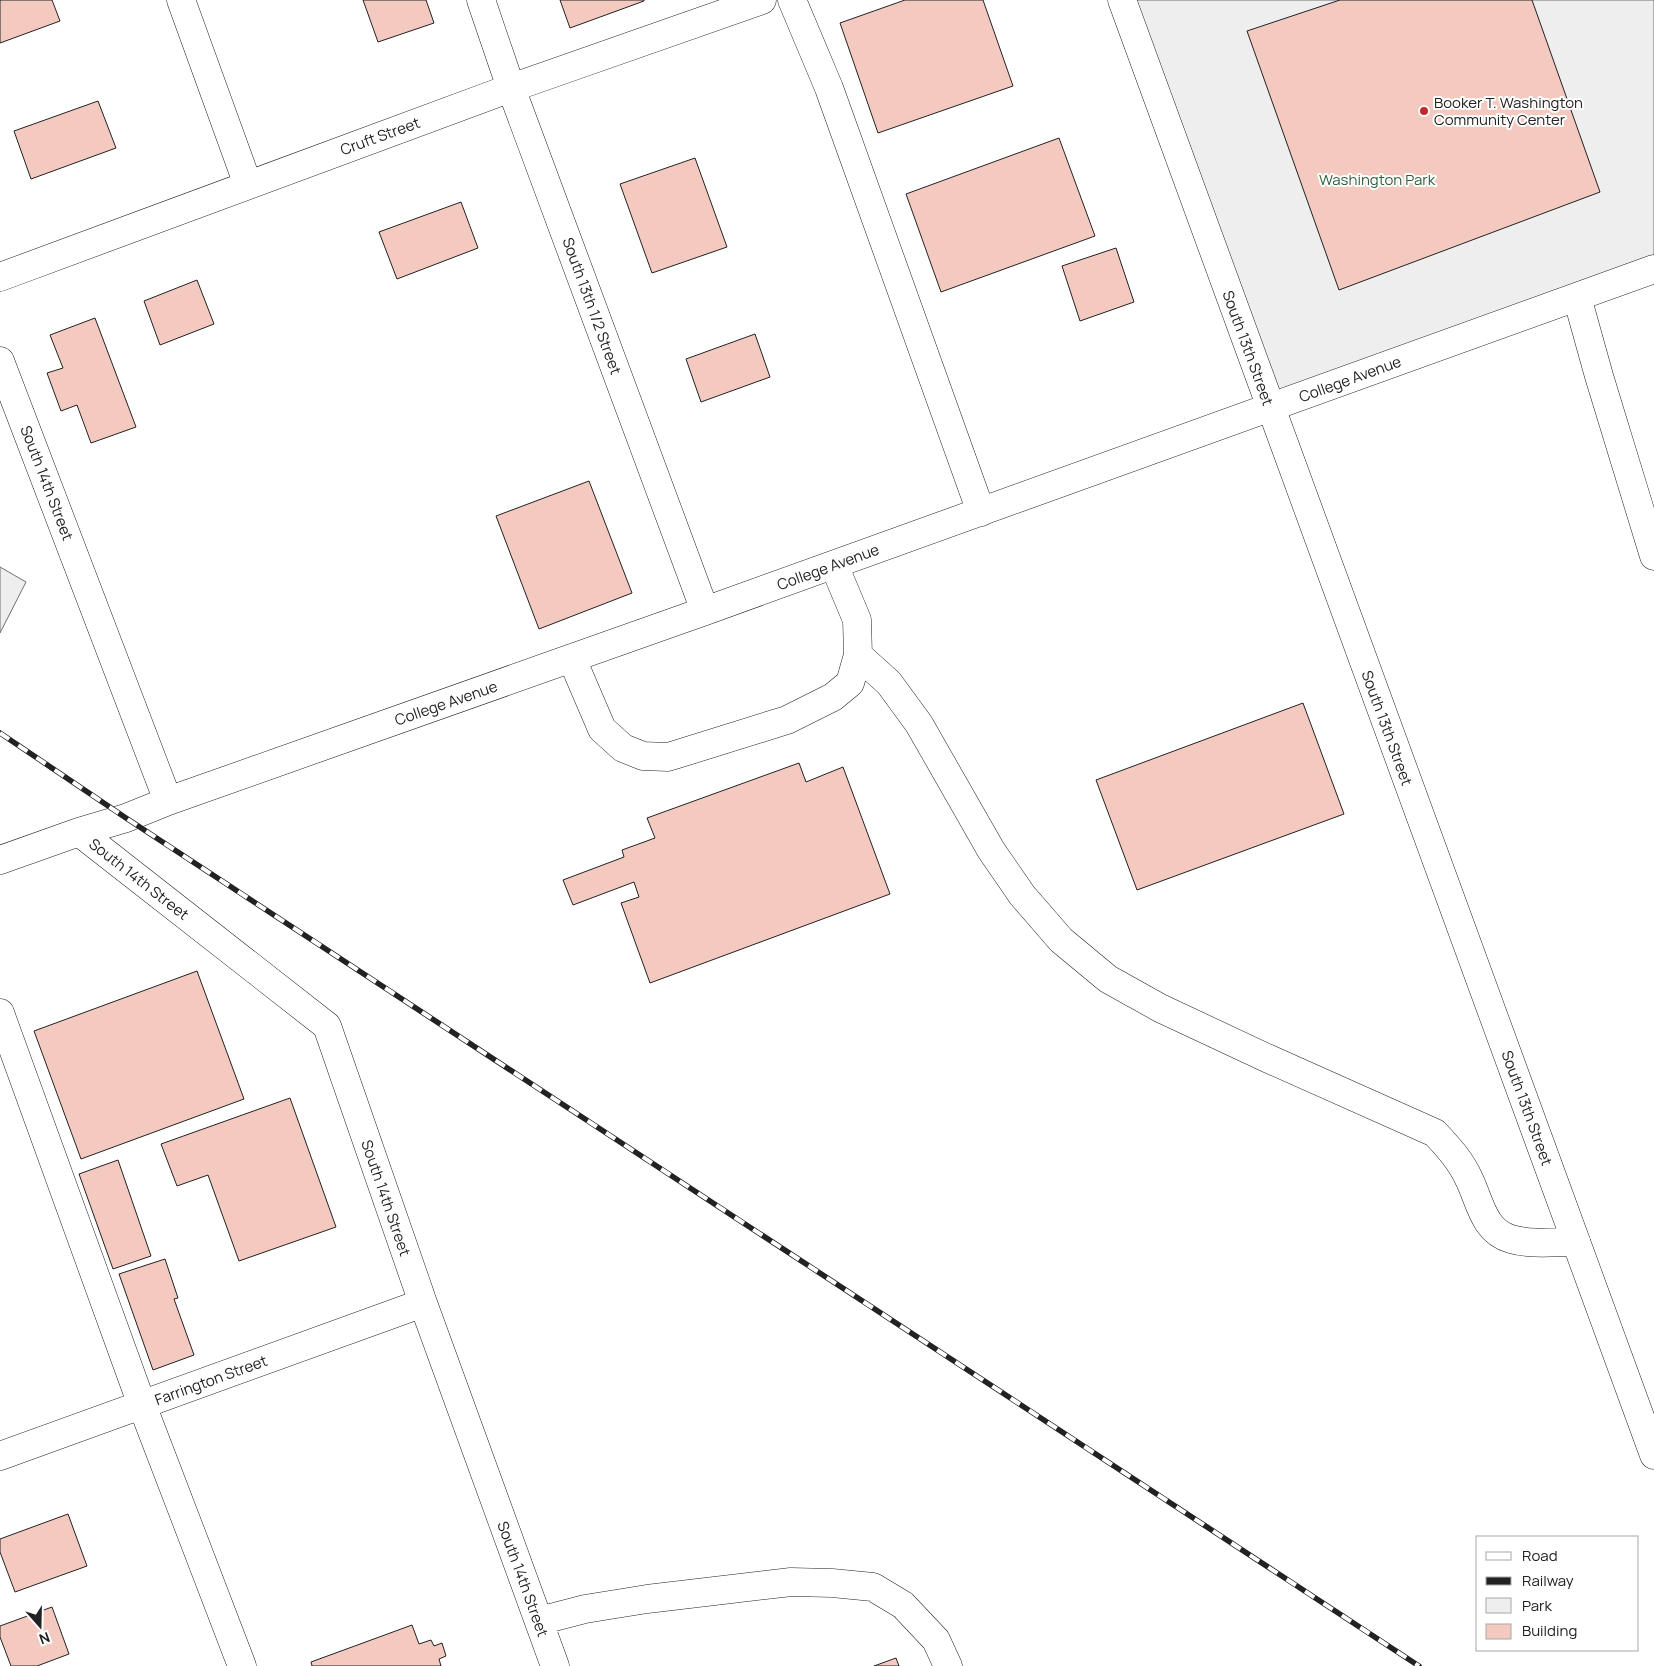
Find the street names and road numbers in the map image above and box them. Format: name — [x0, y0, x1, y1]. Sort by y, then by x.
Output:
street label: Cruft Street — [337, 112, 423, 160]
street label: South 13th 1/2 Street — [557, 235, 627, 377]
street label: South 13th Street — [1217, 288, 1279, 408]
street label: College Avenue — [1296, 351, 1404, 407]
street label: South 14th Street — [15, 422, 79, 544]
street label: College Avenue — [774, 539, 882, 595]
street label: South 13th Street — [1356, 668, 1418, 788]
street label: College Avenue — [392, 676, 500, 730]
street label: South 14th Street — [85, 833, 193, 925]
street label: South 13th Street — [1496, 1048, 1558, 1168]
street label: South 14th Street — [356, 1137, 416, 1259]
street label: Farrington Street — [152, 1350, 270, 1410]
street label: South 14th Street — [492, 1518, 554, 1640]

